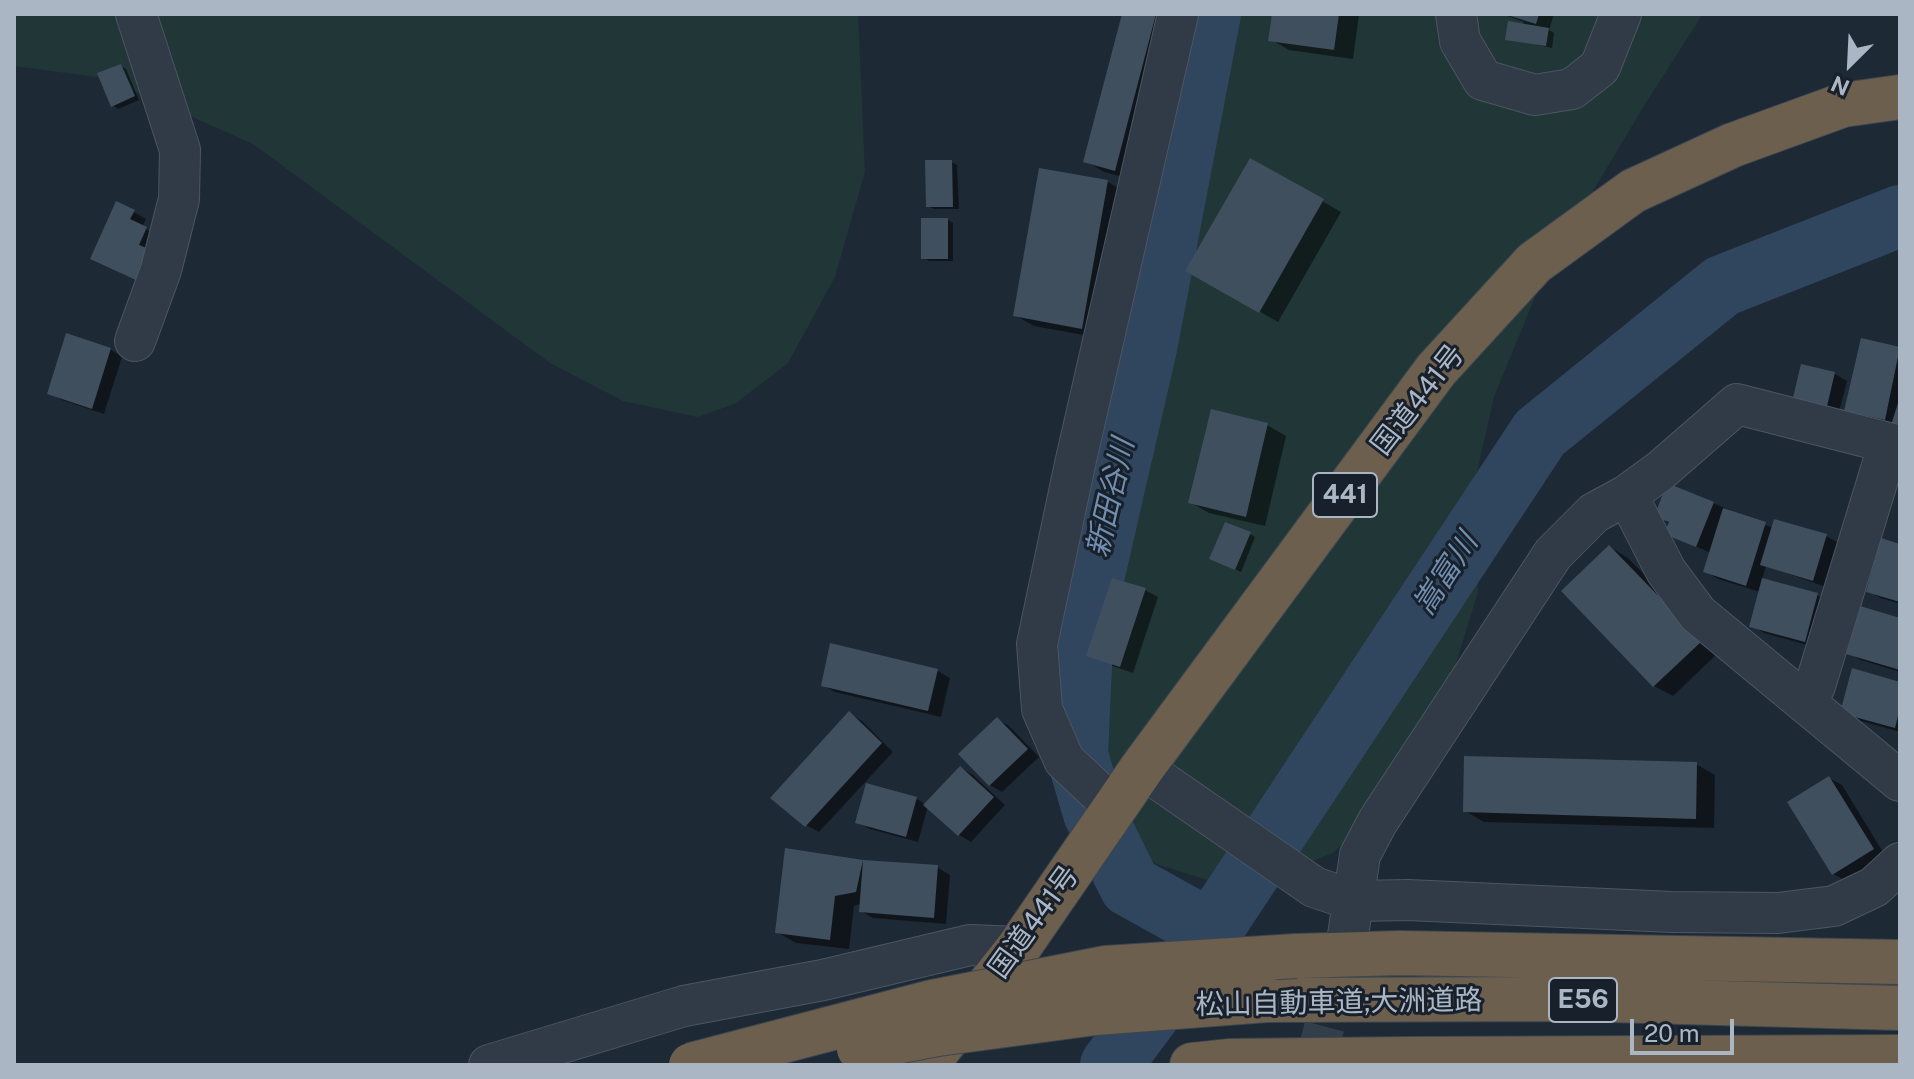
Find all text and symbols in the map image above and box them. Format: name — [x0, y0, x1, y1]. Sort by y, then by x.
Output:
north arrow — [1810, 24, 1890, 104]
text: N — [1827, 71, 1853, 101]
street label: 国道441号 — [1365, 338, 1471, 462]
water label: 新田谷川 — [1080, 435, 1142, 561]
road number: 441 — [1313, 473, 1377, 517]
water label: 嵩富川 — [1406, 526, 1486, 622]
street label: 国道441号 — [982, 859, 1086, 985]
road number: E56 — [1549, 978, 1617, 1022]
street label: 松山自動車道;大洲道路 — [1195, 984, 1483, 1022]
scale bar — [1634, 1003, 1738, 1053]
text: 20 m — [1644, 1019, 1700, 1047]

